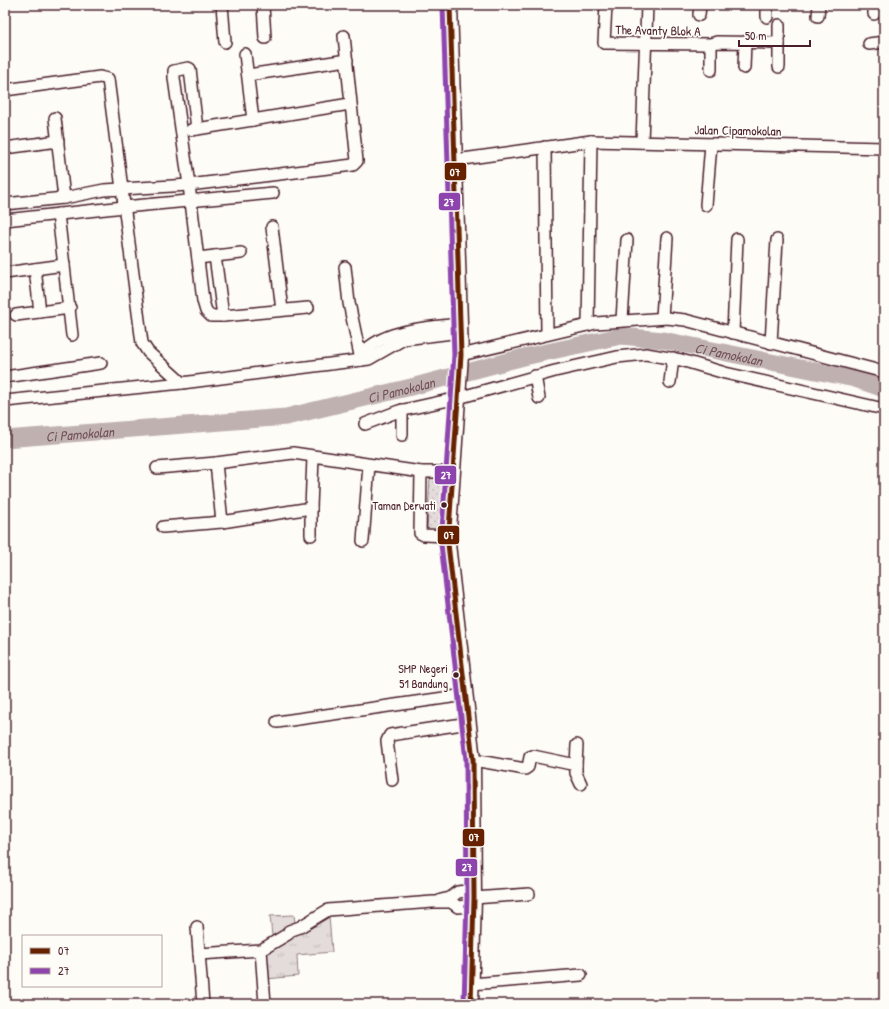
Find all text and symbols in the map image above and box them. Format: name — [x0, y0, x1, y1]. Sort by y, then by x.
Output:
street label: The Avanty Blok A — [615, 20, 701, 40]
scale bar — [739, 22, 810, 48]
text: 50 m — [745, 27, 766, 44]
street label: Jalan Cipamokolan — [694, 120, 782, 140]
line badge: 07 — [444, 162, 467, 181]
text: 07 — [450, 165, 461, 179]
line badge: 27 — [438, 192, 461, 211]
text: 27 — [444, 195, 455, 209]
water label: Ci Pamokolan — [693, 337, 766, 370]
water label: Ci Pamokolan — [365, 371, 438, 407]
water label: Ci Pamokolan — [45, 421, 116, 445]
line badge: 27 — [434, 465, 457, 485]
text: 27 — [441, 468, 452, 482]
place label: Taman Derwati — [372, 497, 436, 514]
marker: Taman Derwati — [439, 500, 449, 510]
line badge: 07 — [437, 525, 460, 545]
text: 07 — [444, 528, 455, 542]
place label: SMP Negeri 51 Bandung — [398, 660, 448, 692]
marker: SMP Negeri 51 Bandung — [451, 670, 461, 680]
line badge: 07 — [462, 828, 485, 847]
text: 07 — [469, 830, 480, 844]
line badge: 27 — [455, 858, 478, 877]
text: 27 — [462, 860, 473, 874]
legend — [22, 935, 162, 987]
text: 07 — [58, 942, 69, 959]
text: 27 — [58, 962, 70, 979]

